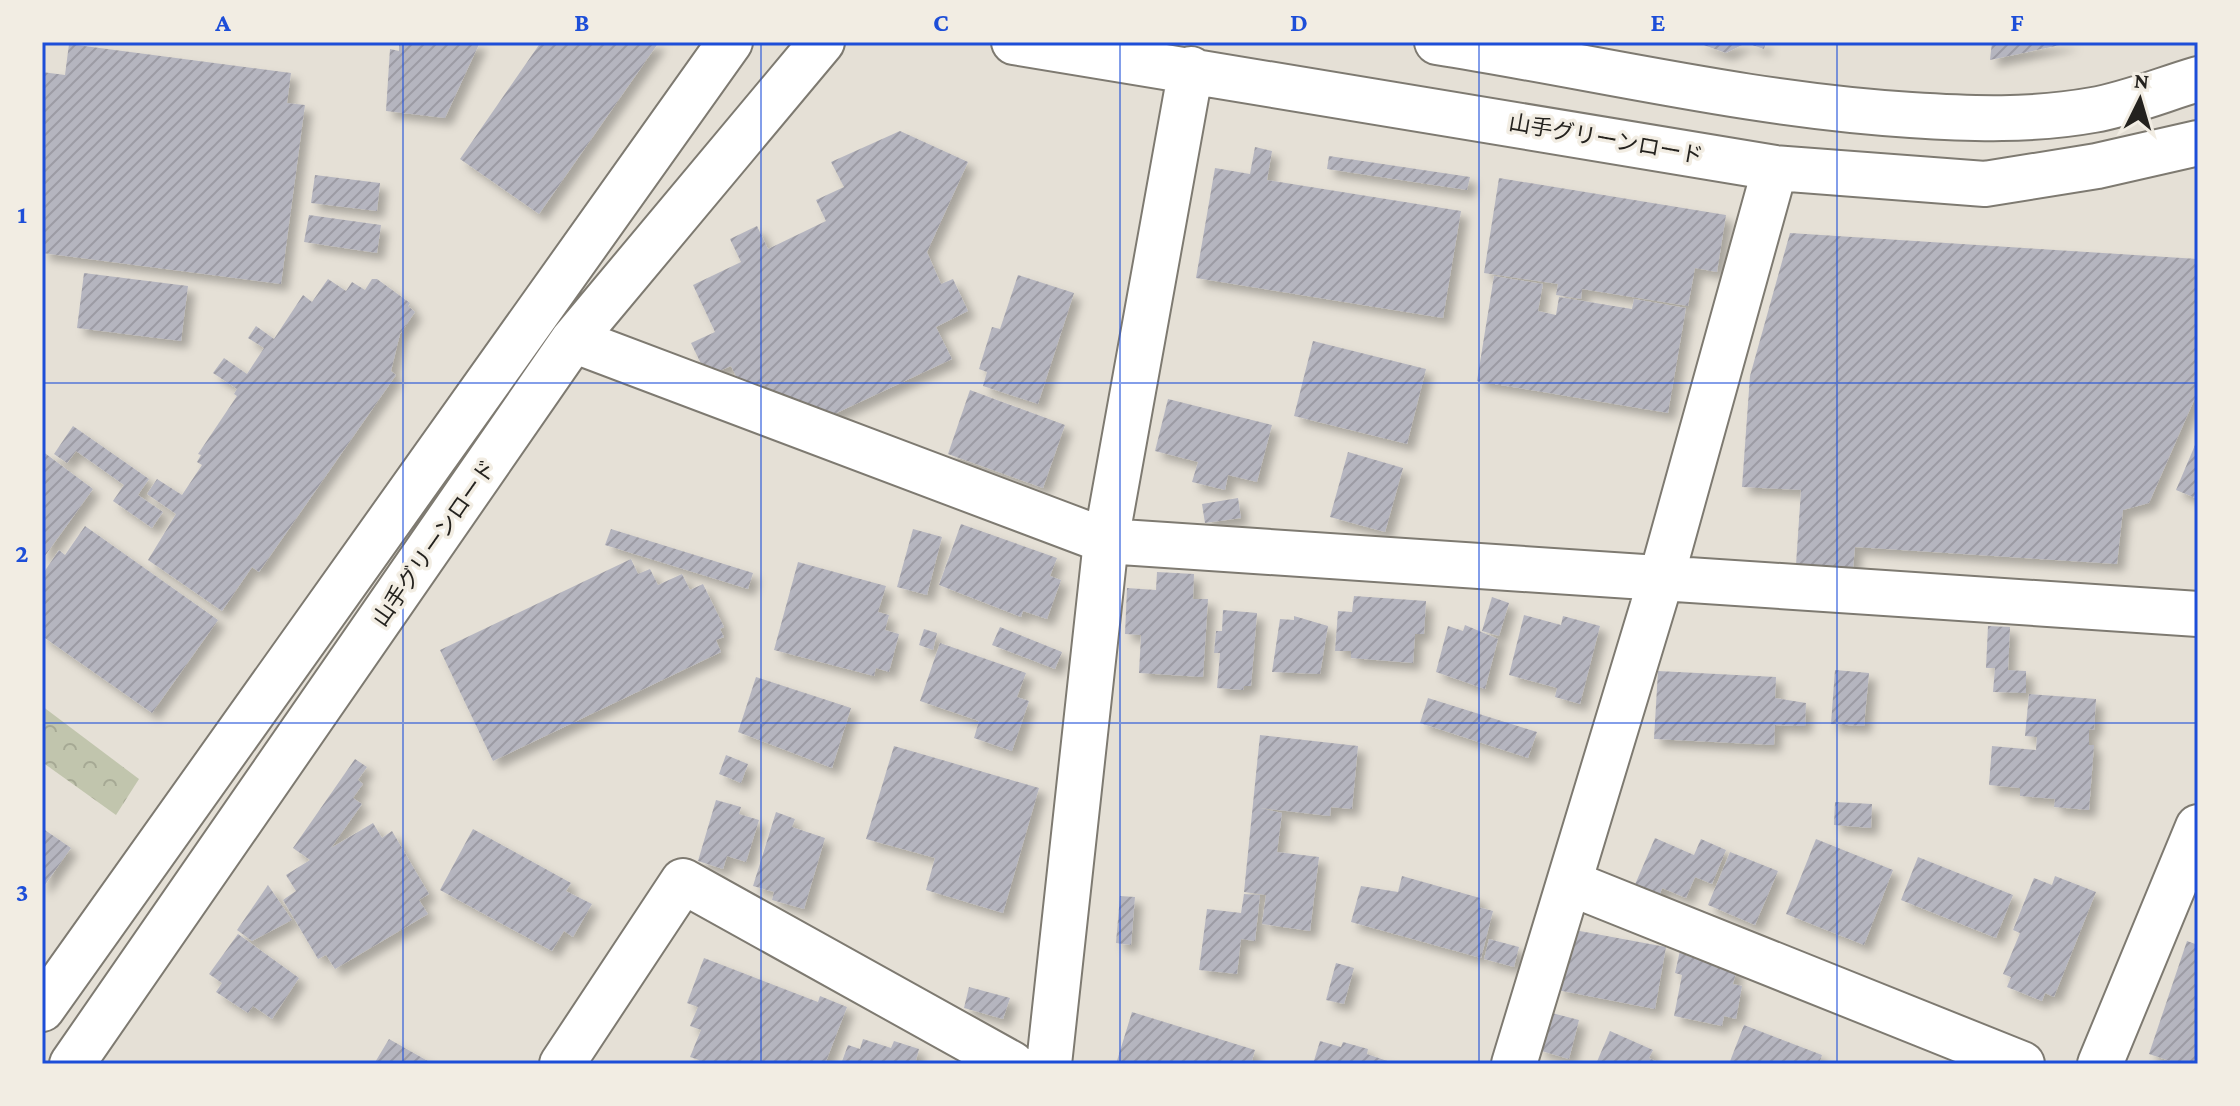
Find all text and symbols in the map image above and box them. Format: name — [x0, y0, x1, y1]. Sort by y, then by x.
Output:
text: A — [214, 8, 231, 37]
text: B — [574, 8, 590, 37]
text: C — [933, 8, 949, 37]
text: D — [1290, 8, 1308, 37]
text: E — [1651, 8, 1666, 37]
text: F — [2010, 8, 2024, 37]
north arrow — [2100, 60, 2180, 140]
text: N — [2133, 67, 2150, 94]
street label: 山手グリーンロード — [1507, 110, 1705, 168]
text: 1 — [17, 200, 27, 229]
street label: 山手グリーンロード — [367, 455, 501, 631]
text: 2 — [15, 539, 29, 568]
text: 3 — [16, 878, 28, 907]

